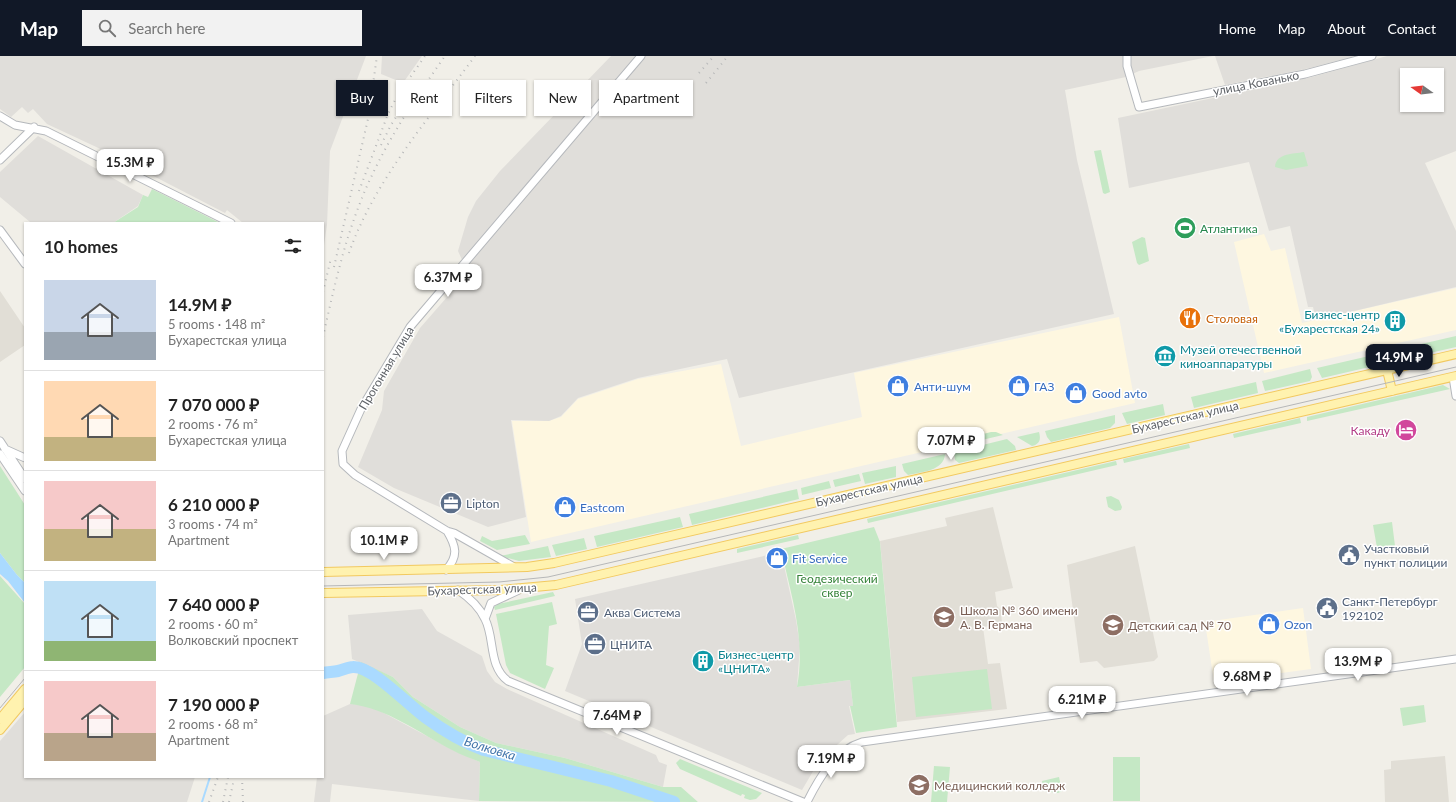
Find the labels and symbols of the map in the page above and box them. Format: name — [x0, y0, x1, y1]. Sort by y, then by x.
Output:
street label: улица Кованько — [1212, 67, 1301, 99]
north arrow — [1400, 68, 1444, 112]
pin: 15.3M ₽ — [93, 149, 167, 183]
sports icon: Атлантика — [1172, 215, 1198, 241]
place label: Атлантика — [1200, 221, 1258, 236]
pin: 6.37M ₽ — [411, 264, 485, 298]
restaurant icon: Столовая — [1177, 305, 1203, 331]
place label: Бизнес-центр «Бухарестская 24» — [1279, 307, 1380, 336]
building icon: Бизнес-центр «Бухарестская 24» — [1382, 308, 1408, 334]
place label: Столовая — [1206, 311, 1258, 326]
street label: Прогонная улица — [355, 323, 417, 413]
place label: Музей отечественной киноаппаратуры — [1180, 342, 1301, 371]
museum icon: Музей отечественной киноаппаратуры — [1152, 343, 1178, 369]
pin: 14.9M ₽ — [1362, 344, 1436, 378]
shop icon: Анти-шум — [885, 373, 911, 399]
shop icon: ГАЗ — [1006, 373, 1032, 399]
place label: Анти-шум — [914, 379, 971, 394]
place label: ГАЗ — [1034, 379, 1054, 394]
shop icon: Good avto — [1063, 380, 1089, 406]
place label: Good avto — [1092, 386, 1147, 401]
street label: Бухарестская улица — [1130, 397, 1240, 437]
hotel icon: Какаду — [1393, 417, 1419, 443]
place label: Какаду — [1351, 423, 1391, 438]
pin: 7.07M ₽ — [914, 427, 988, 461]
street label: Бухарестская улица — [814, 470, 924, 510]
office icon: Lipton — [438, 490, 464, 516]
shop icon: Eastcom — [552, 494, 578, 520]
place label: Lipton — [466, 496, 499, 511]
place label: Eastcom — [580, 500, 625, 515]
pin: 10.1M ₽ — [347, 527, 421, 561]
place label: Участковый пункт полиции — [1364, 541, 1448, 570]
public building icon: Участковый пункт полиции — [1336, 542, 1362, 568]
shop icon: Fit Service — [764, 545, 790, 571]
place label: Fit Service — [792, 551, 847, 566]
park label: Геодезический сквер — [796, 571, 878, 600]
street label: Бухарестская улица — [427, 580, 537, 598]
place label: Санкт-Петербург 192102 — [1342, 594, 1438, 623]
public building icon: Санкт-Петербург 192102 — [1314, 595, 1340, 621]
office icon: Аква Система — [575, 599, 601, 625]
place label: Школа № 360 имени А. В. Германа — [960, 603, 1078, 632]
school or university icon: Школа № 360 имени А. В. Германа — [931, 604, 957, 630]
place label: Аква Система — [604, 605, 681, 620]
shop icon: Ozon — [1256, 611, 1282, 637]
school or university icon: Детский сад № 70 — [1100, 612, 1126, 638]
place label: Ozon — [1284, 617, 1312, 632]
place label: Детский сад № 70 — [1128, 618, 1231, 633]
office icon: ЦНИТА — [582, 631, 608, 657]
place label: ЦНИТА — [610, 637, 653, 652]
place label: Бизнес-центр «ЦНИТА» — [718, 647, 794, 676]
building icon: Бизнес-центр «ЦНИТА» — [690, 648, 716, 674]
pin: 13.9M ₽ — [1321, 648, 1395, 682]
pin: 9.68M ₽ — [1210, 663, 1284, 697]
pin: 6.21M ₽ — [1045, 686, 1119, 720]
pin: 7.64M ₽ — [580, 702, 654, 736]
water label: Волковка — [462, 733, 518, 763]
pin: 7.19M ₽ — [794, 745, 868, 779]
school or university icon: Медицинский колледж — [906, 772, 932, 798]
place label: Медицинский колледж — [934, 778, 1066, 793]

